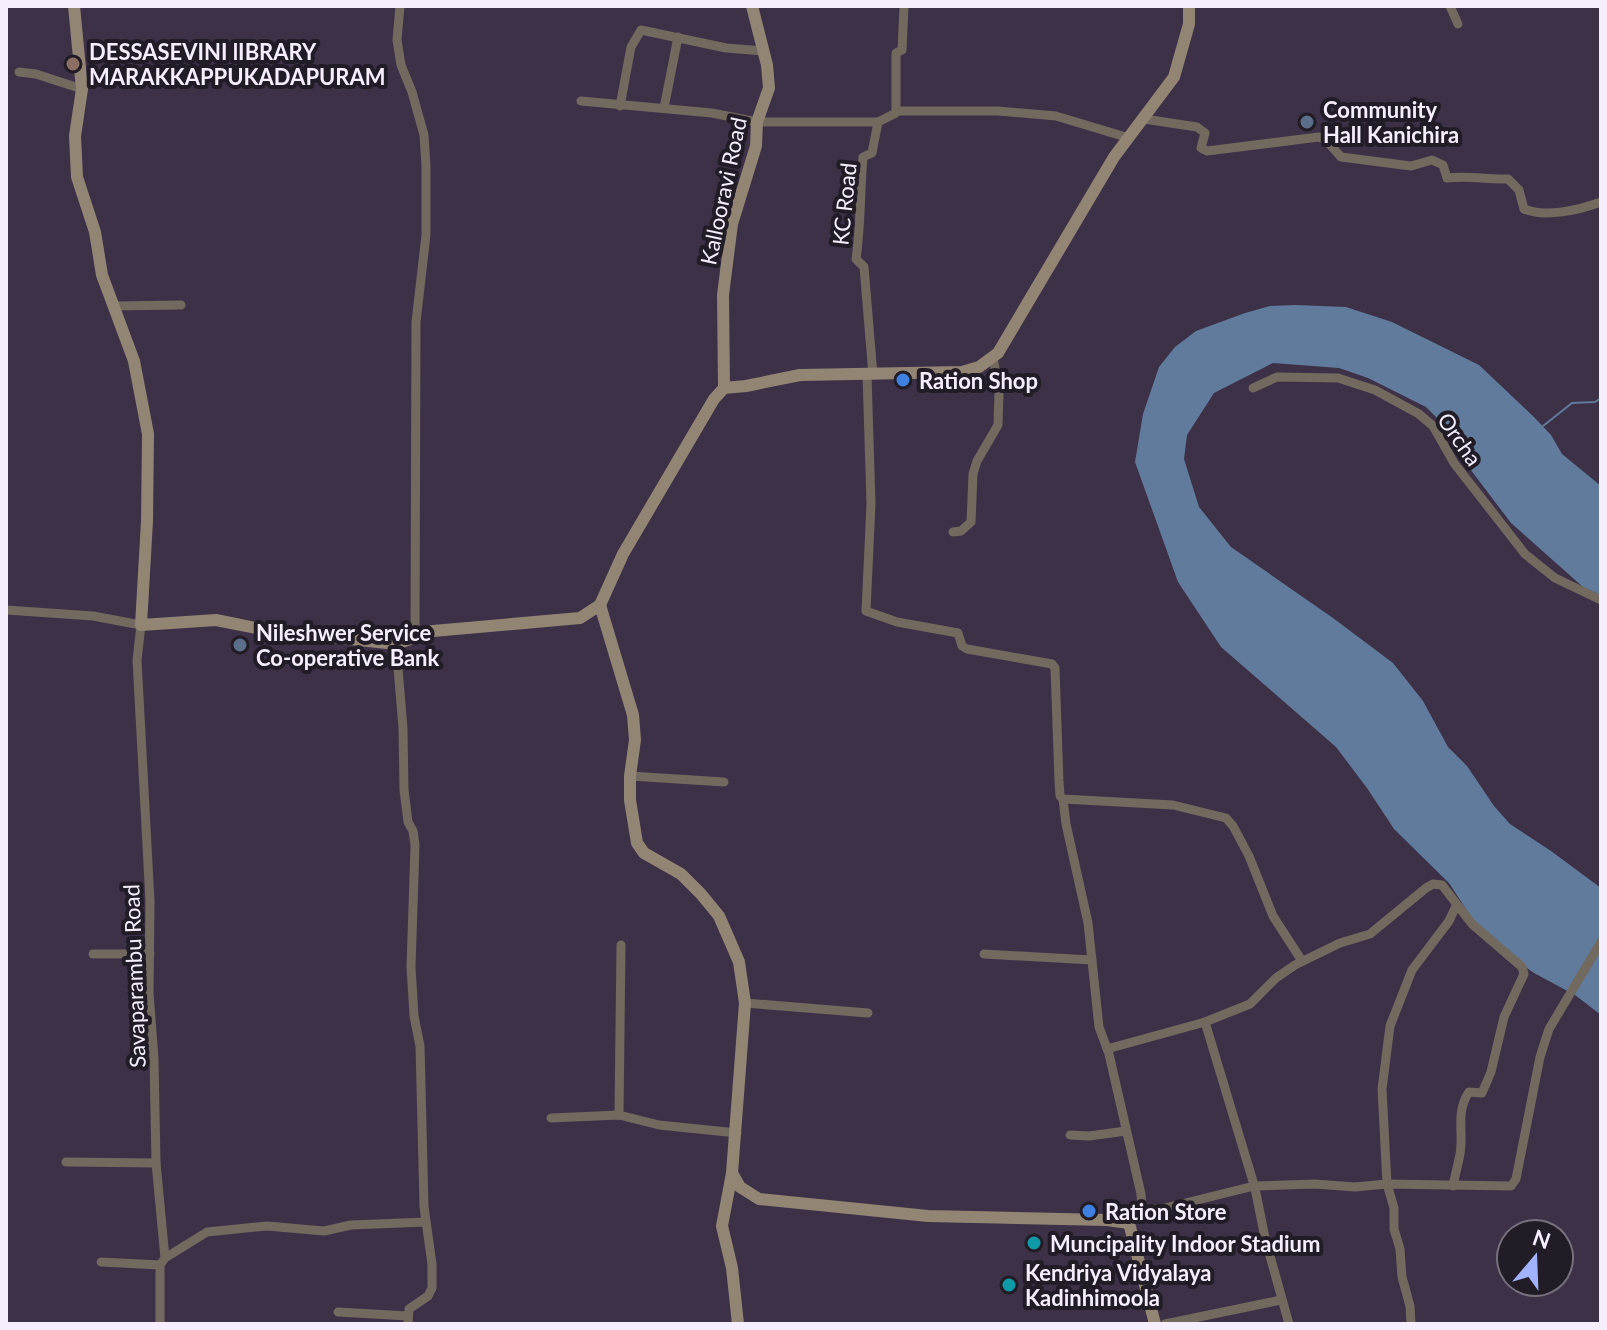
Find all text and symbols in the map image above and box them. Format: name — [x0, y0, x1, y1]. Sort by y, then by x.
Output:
place label: DESSASEVINI lIBRARY MARAKKAPPUKADAPURAM — [89, 38, 386, 90]
marker: DESSASEVINI lIBRARY MARAKKAPPUKADAPURAM — [64, 55, 82, 73]
place label: Community Hall Kanichira — [1323, 96, 1459, 148]
marker: Community Hall Kanichira — [1298, 113, 1316, 131]
street label: Kallooravi Road — [694, 115, 752, 267]
street label: KC Road — [826, 161, 862, 247]
place label: Ration Shop — [919, 367, 1038, 394]
marker: Ration Shop — [894, 371, 912, 389]
street label: Orcha — [1432, 407, 1488, 471]
place label: Nileshwer Service Co-operative Bank — [256, 619, 440, 671]
marker: Nileshwer Service Co-operative Bank — [231, 636, 249, 654]
street label: Savaparambu Road — [117, 884, 151, 1068]
place label: Ration Store — [1105, 1198, 1227, 1225]
marker: Ration Store — [1080, 1202, 1098, 1220]
north arrow — [1495, 1218, 1575, 1298]
text: N — [1529, 1223, 1554, 1254]
place label: Muncipality Indoor Stadium — [1050, 1230, 1320, 1257]
marker: Muncipality Indoor Stadium — [1025, 1234, 1043, 1252]
place label: Kendriya Vidyalaya Kadinhimoola — [1025, 1259, 1211, 1311]
marker: Kendriya Vidyalaya Kadinhimoola — [1000, 1276, 1018, 1294]

